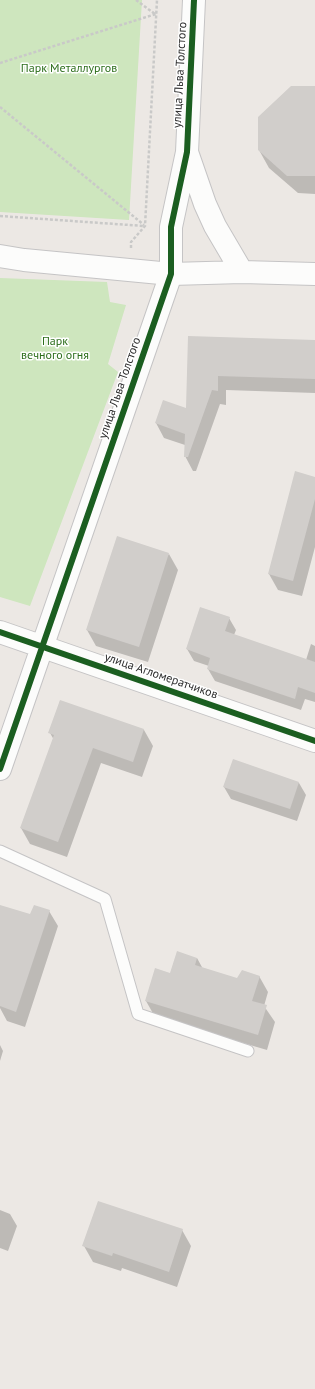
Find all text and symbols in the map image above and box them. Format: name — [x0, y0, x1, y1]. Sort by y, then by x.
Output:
street label: улица Льва Толстого — [170, 22, 190, 128]
park label: Парк Металлургов — [21, 62, 117, 76]
park label: Парк вечного огня — [21, 335, 89, 363]
street label: улица Льва Толстого — [96, 335, 144, 441]
street label: улица Агломератчиков — [102, 650, 220, 702]

